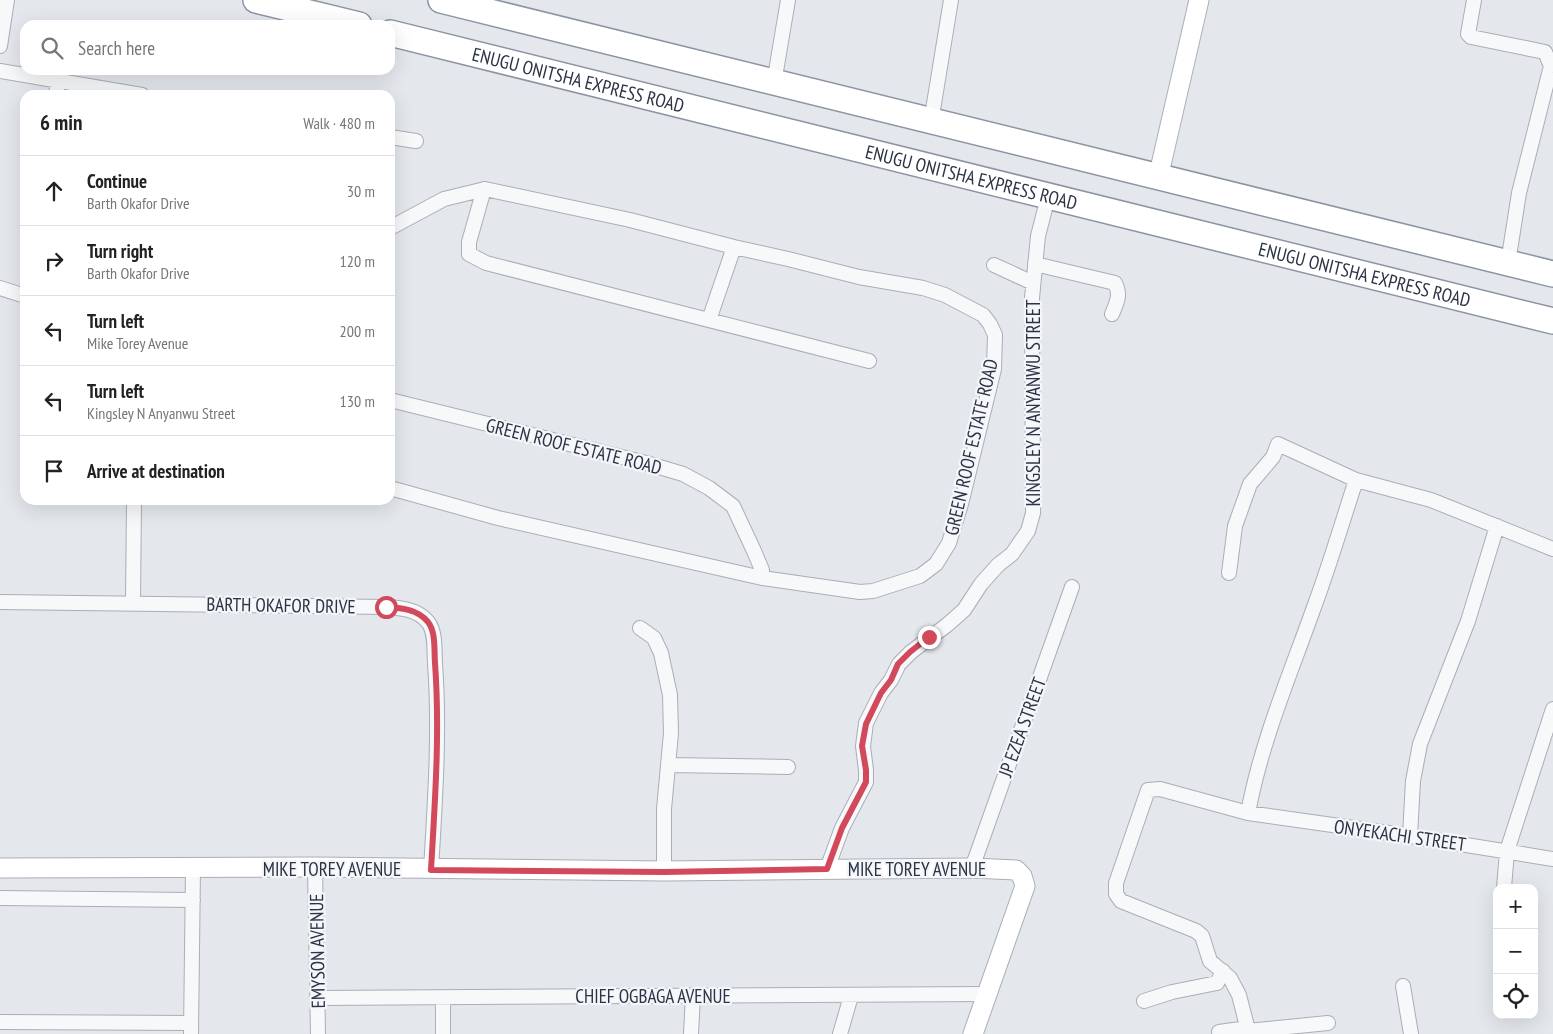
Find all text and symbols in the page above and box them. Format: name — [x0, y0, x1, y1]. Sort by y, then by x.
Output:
search box — [20, 20, 395, 75]
icon: search — [38, 34, 66, 62]
text: Search here — [78, 36, 155, 60]
street label: ENUGU ONITSHA EXPRESS ROAD — [470, 42, 687, 117]
text: 6 min — [40, 109, 82, 136]
text: Walk · 480 m — [303, 113, 375, 133]
street label: ENUGU ONITSHA EXPRESS ROAD — [863, 139, 1080, 215]
text: Continue — [87, 169, 147, 193]
icon: ahead — [40, 177, 68, 205]
text: 30 m — [347, 181, 375, 201]
text: Barth Okafor Drive — [87, 193, 190, 213]
street label: ENUGU ONITSHA EXPRESS ROAD — [1256, 237, 1473, 312]
text: Turn right — [87, 239, 153, 263]
icon: right — [40, 247, 68, 275]
text: 120 m — [340, 251, 375, 271]
text: Barth Okafor Drive — [87, 263, 190, 283]
street label: KINGSLEY N ANYANWU STREET — [1021, 299, 1045, 506]
text: Turn left — [87, 309, 144, 333]
icon: left — [40, 317, 68, 345]
text: 200 m — [340, 321, 375, 341]
text: Mike Torey Avenue — [87, 333, 188, 353]
street label: GREEN ROOF ESTATE ROAD — [939, 356, 1003, 538]
text: Turn left — [87, 379, 144, 403]
icon: left — [40, 387, 68, 415]
text: 130 m — [340, 391, 375, 411]
text: Kingsley N Anyanwu Street — [87, 403, 235, 423]
street label: GREEN ROOF ESTATE ROAD — [484, 413, 664, 479]
icon: arrive — [40, 457, 68, 485]
text: Arrive at destination — [87, 459, 225, 483]
street label: BARTH OKAFOR DRIVE — [206, 592, 356, 618]
route start — [375, 596, 398, 619]
route end — [918, 626, 941, 649]
street label: JP EZEA STREET — [993, 673, 1051, 781]
street label: ONYEKACHI STREET — [1333, 814, 1468, 856]
street label: MIKE TOREY AVENUE — [263, 857, 401, 881]
street label: MIKE TOREY AVENUE — [848, 857, 986, 881]
map controls — [1493, 884, 1538, 1019]
button: + — [1493, 884, 1538, 929]
street label: EMYSON AVENUE — [304, 893, 330, 1009]
button: − — [1493, 929, 1538, 974]
button: locate — [1493, 974, 1538, 1019]
street label: CHIEF OGBAGA AVENUE — [575, 984, 731, 1008]

